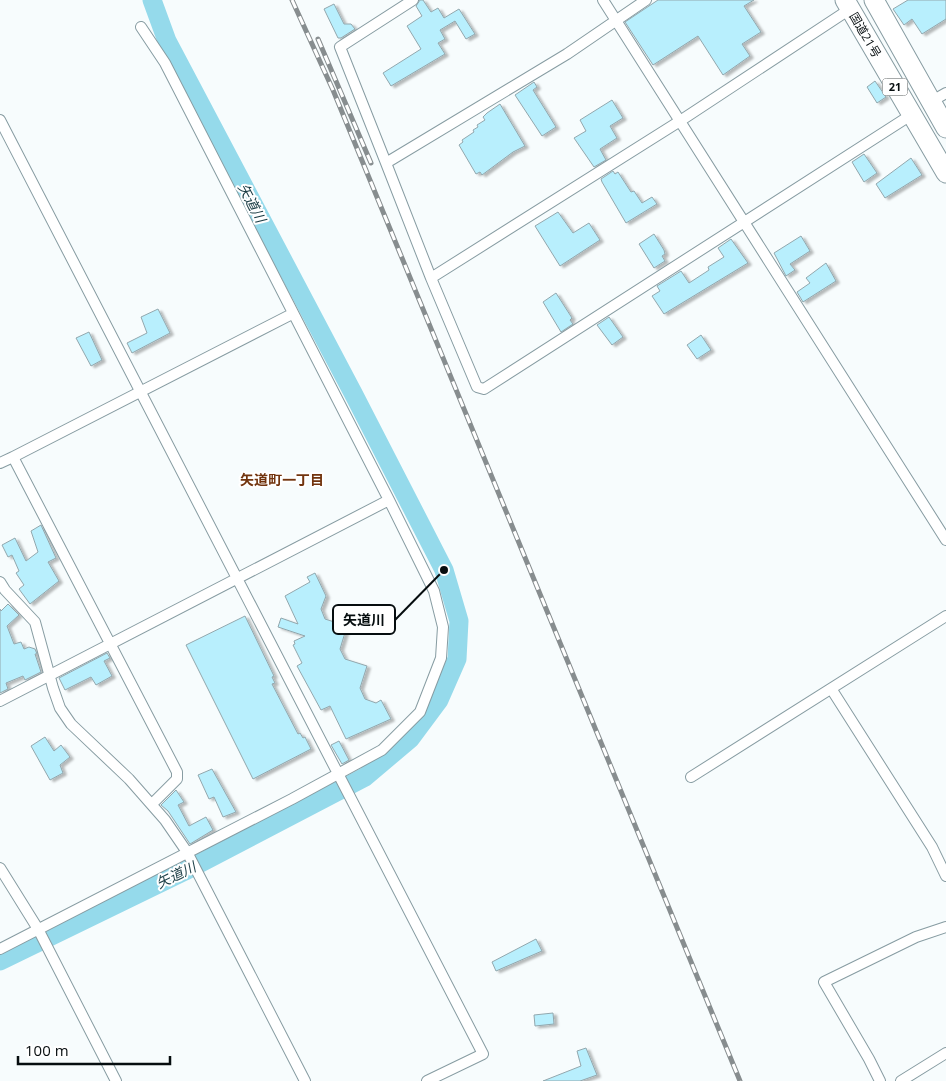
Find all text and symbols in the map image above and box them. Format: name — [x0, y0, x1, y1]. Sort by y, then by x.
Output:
street label: 国道21号 — [846, 9, 885, 61]
road number: 21 — [882, 78, 908, 95]
water label: 矢道川 — [234, 180, 272, 228]
district label: 矢道町一丁目 — [240, 470, 324, 489]
callout: 矢道川 — [333, 605, 395, 634]
text: 矢道川 — [343, 610, 385, 629]
water label: 矢道川 — [153, 856, 201, 892]
scale bar — [18, 1034, 170, 1066]
text: 100 m — [25, 1040, 69, 1060]

